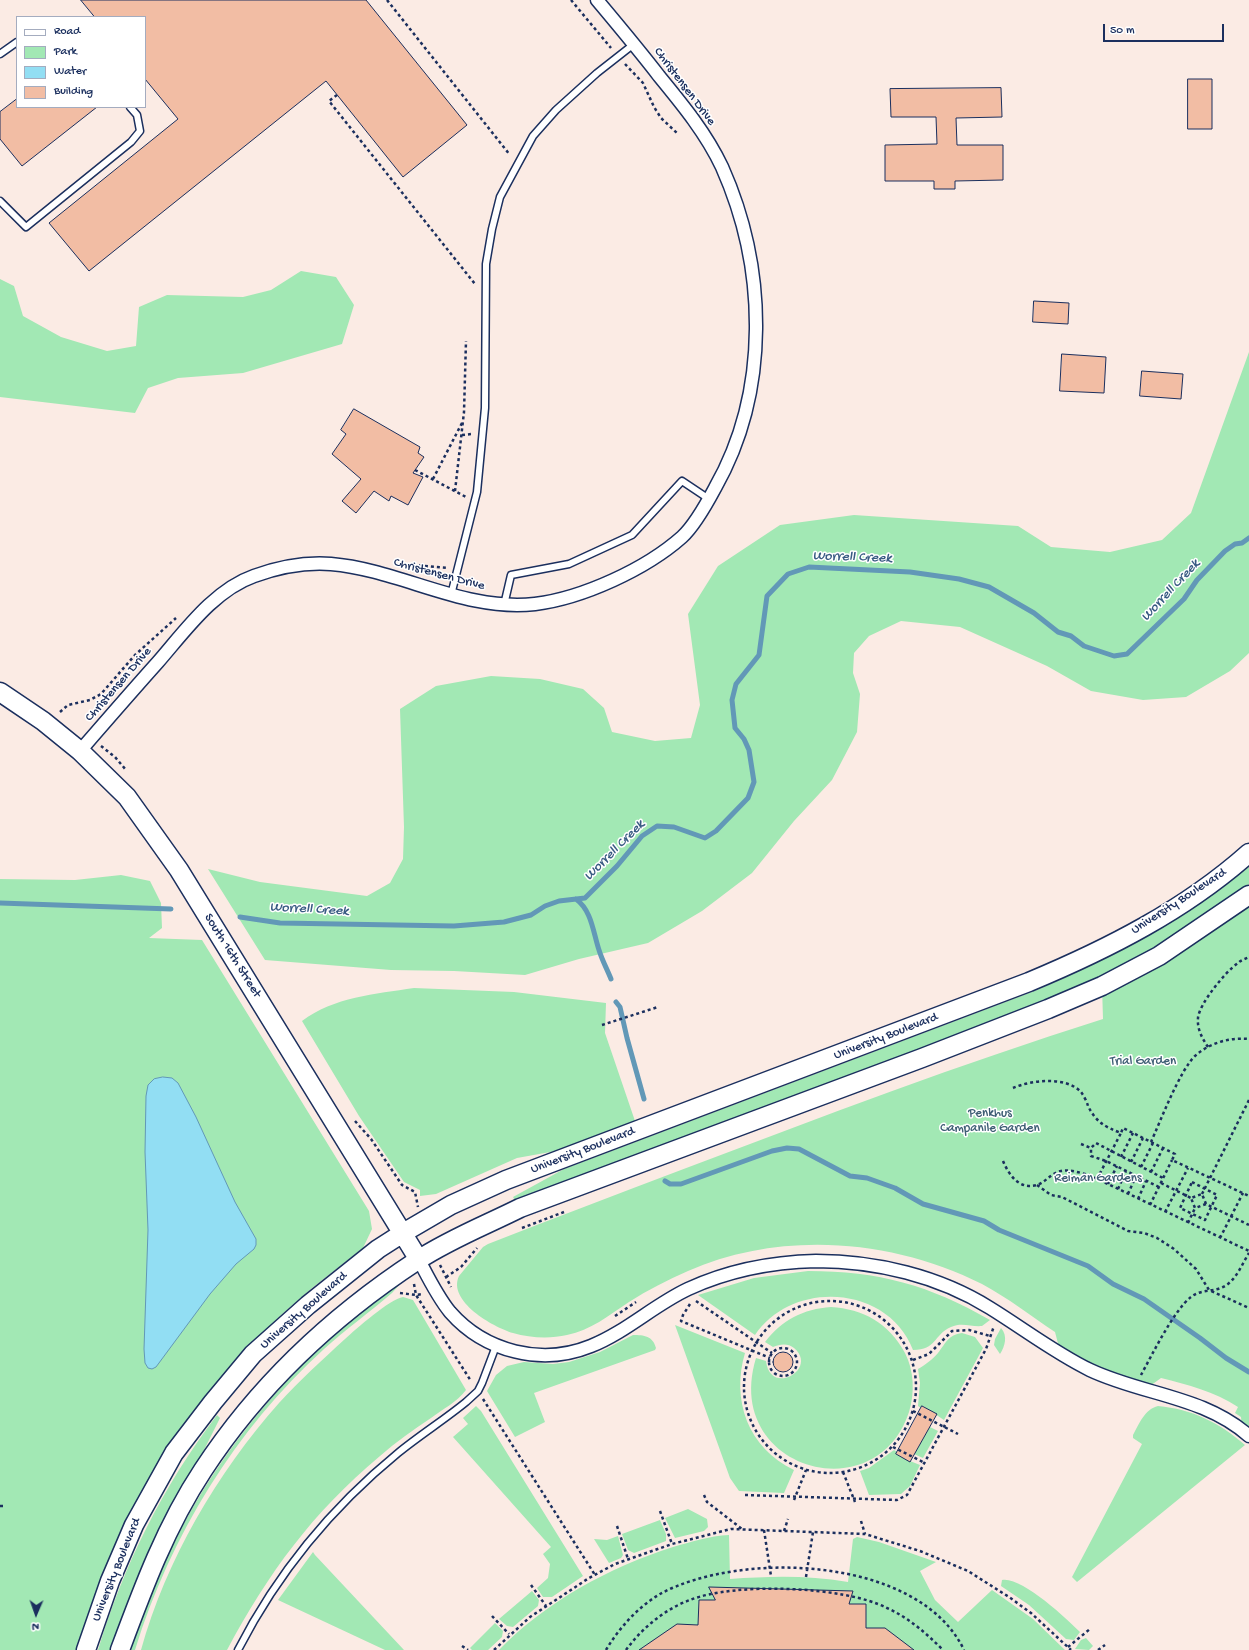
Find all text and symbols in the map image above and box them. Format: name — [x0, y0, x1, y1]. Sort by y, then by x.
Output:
legend — [16, 16, 146, 108]
scale bar — [1105, 16, 1226, 42]
text: 50 m — [1110, 24, 1135, 38]
text: Road — [54, 25, 80, 39]
text: Park — [54, 45, 77, 59]
street label: Christensen Drive — [650, 45, 718, 129]
text: Water — [54, 65, 86, 79]
text: Building — [54, 85, 93, 99]
water label: Worrell Creek — [812, 548, 892, 568]
street label: Christensen Drive — [392, 555, 486, 595]
water label: Worrell Creek — [1138, 556, 1204, 626]
street label: Christensen Drive — [82, 645, 156, 725]
water label: Worrell Creek — [581, 817, 649, 885]
street label: University Boulevard — [1129, 865, 1229, 939]
water label: Worrell Creek — [269, 900, 349, 920]
street label: South 16th Street — [200, 911, 264, 1001]
street label: University Boulevard — [832, 1010, 940, 1064]
park label: Trial Garden — [1110, 1054, 1176, 1070]
park label: Penkhus Campanile Garden — [940, 1106, 1040, 1137]
street label: University Boulevard — [529, 1124, 637, 1178]
park label: Reiman Gardens — [1054, 1171, 1142, 1187]
street label: University Boulevard — [257, 1269, 351, 1353]
street label: University Boulevard — [89, 1516, 145, 1624]
north arrow — [16, 1594, 56, 1634]
text: N — [32, 1620, 39, 1632]

